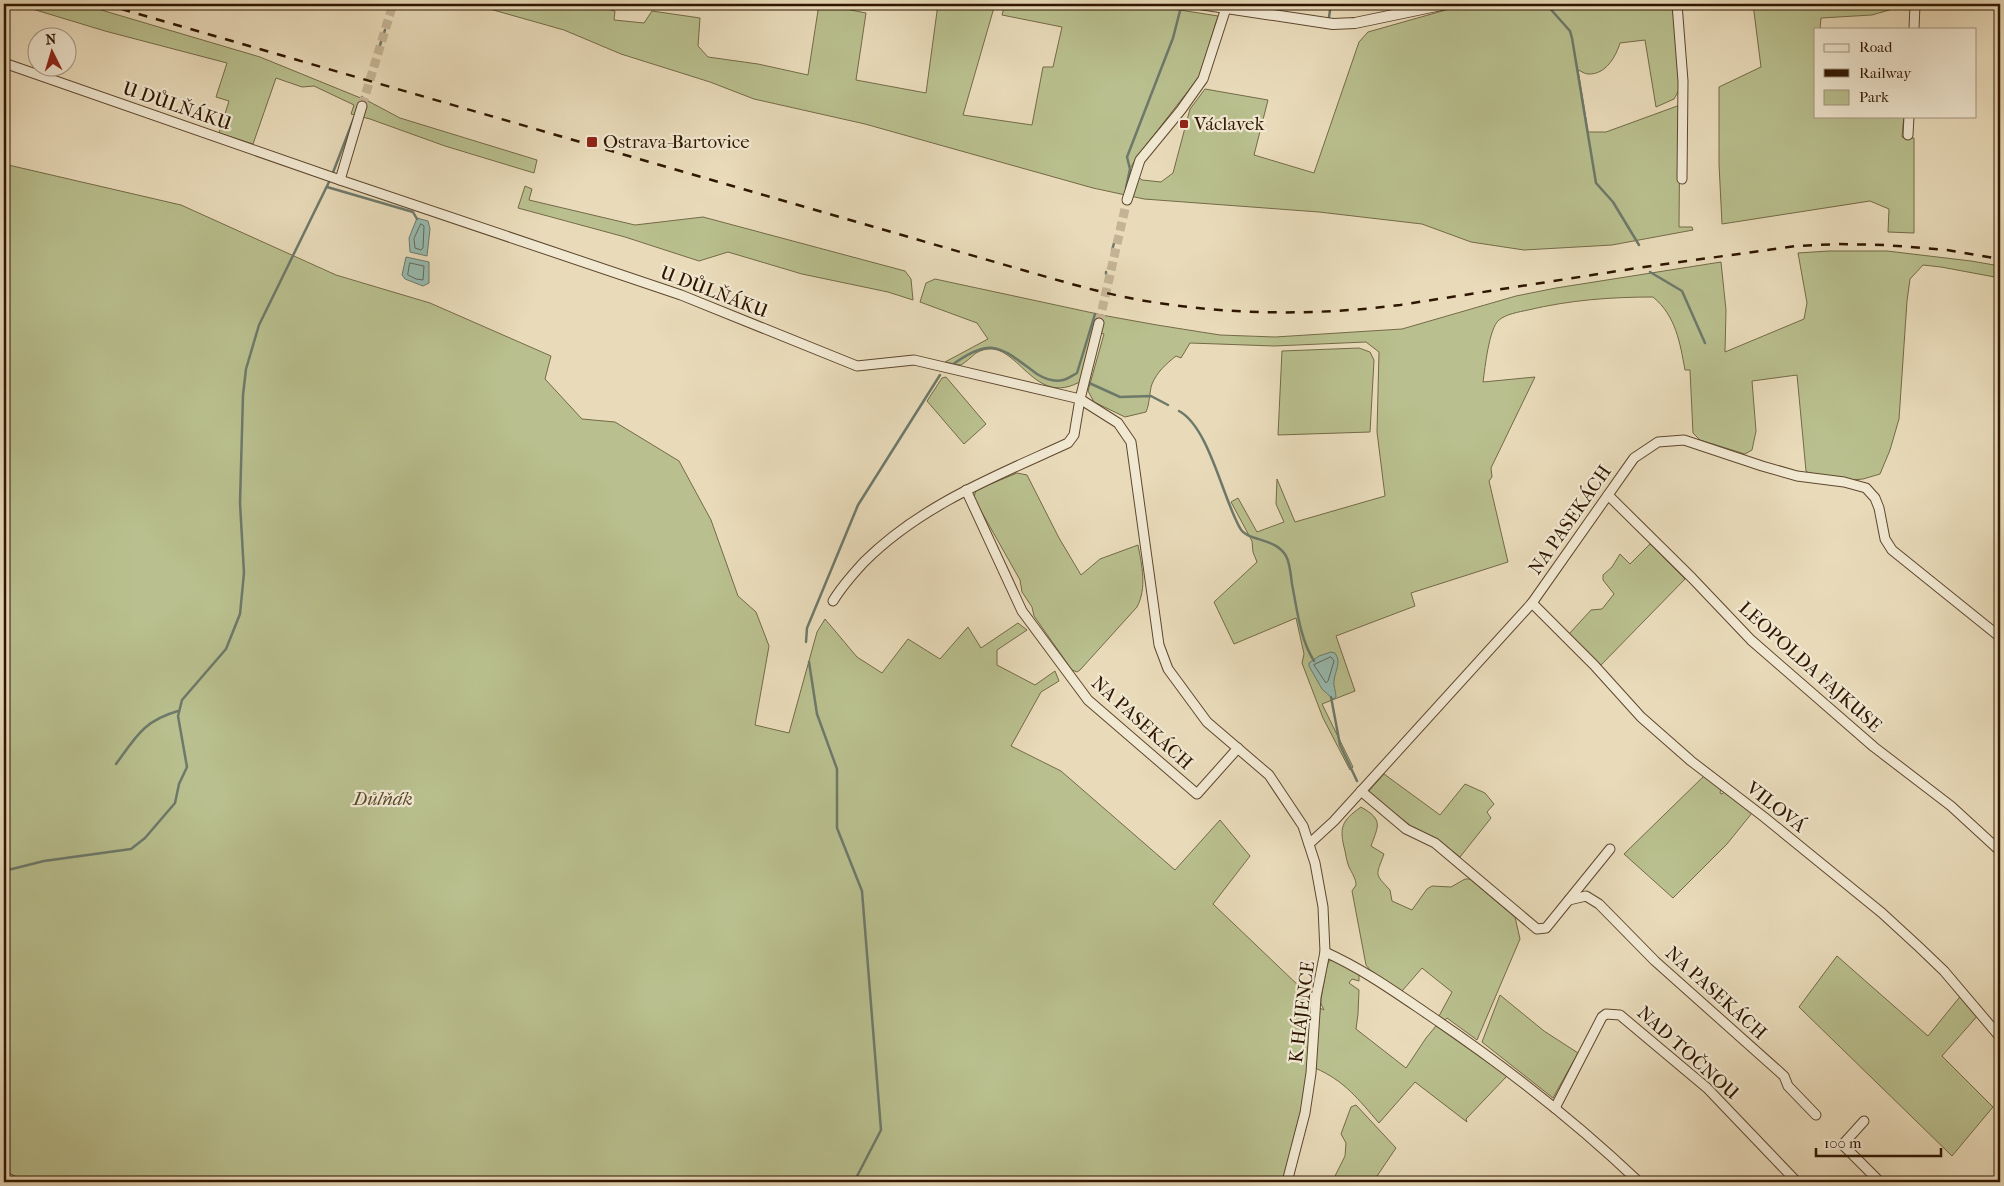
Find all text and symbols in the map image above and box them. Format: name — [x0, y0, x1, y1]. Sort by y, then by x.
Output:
north arrow — [28, 28, 78, 78]
legend — [1814, 28, 1976, 118]
text: N — [45, 31, 57, 48]
text: Road — [1859, 38, 1893, 56]
text: Railway — [1859, 64, 1912, 82]
street label: U DŮLŇÁKU — [120, 76, 235, 135]
text: Park — [1859, 88, 1889, 106]
place label: Václavek — [1193, 113, 1264, 135]
marker: Václavek — [1178, 118, 1190, 130]
place label: Ostrava-Bartovice — [603, 131, 750, 153]
marker: Ostrava-Bartovice — [585, 135, 599, 149]
street label: U DŮLŇÁKU — [657, 260, 772, 323]
street label: NA PASEKÁCH — [1524, 461, 1616, 579]
street label: LEOPOLDA FAJKUSE — [1734, 597, 1886, 737]
street label: NA PASEKÁCH — [1087, 672, 1197, 774]
street label: VILOVÁ — [1741, 776, 1811, 837]
park label: Důlňák — [351, 788, 413, 810]
street label: NA PASEKÁCH — [1661, 942, 1771, 1044]
street label: K HÁJENCE — [1285, 960, 1319, 1064]
street label: NAD TOČNOU — [1633, 1001, 1744, 1105]
scale bar — [1816, 1126, 1942, 1158]
text: 100 m — [1824, 1134, 1862, 1152]

